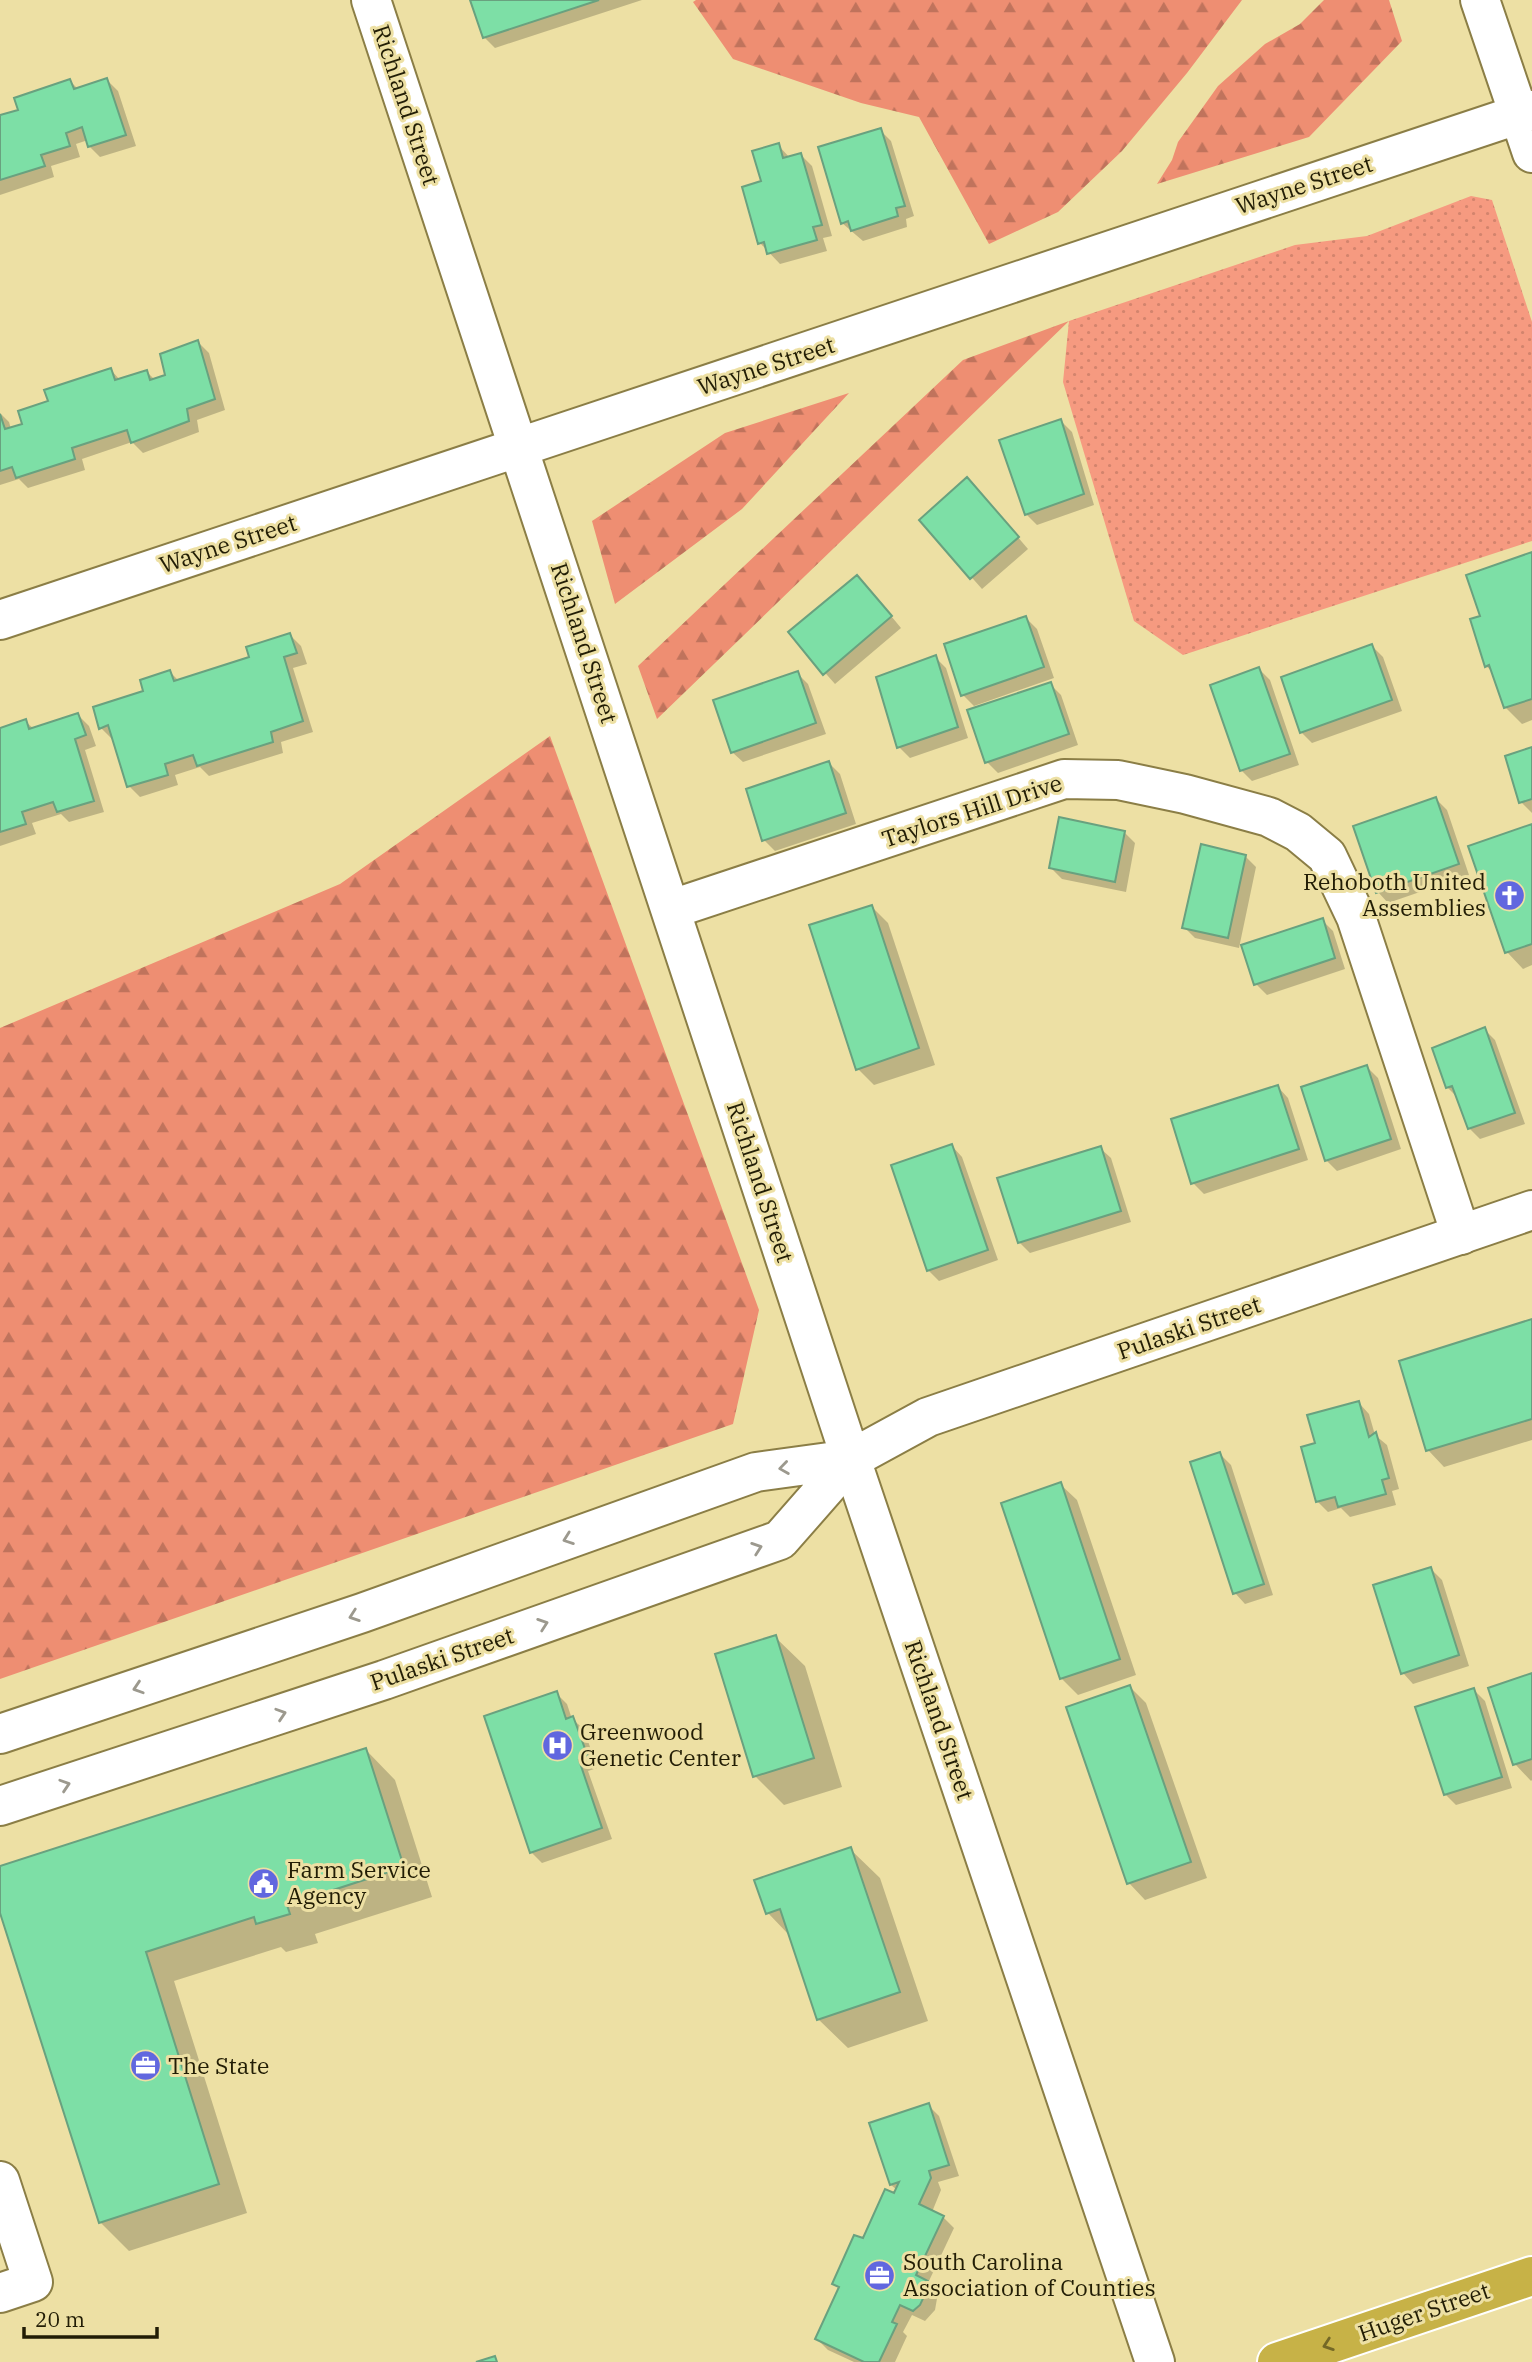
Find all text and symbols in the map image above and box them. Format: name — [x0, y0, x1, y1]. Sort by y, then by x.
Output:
street label: Richland Street — [367, 21, 447, 189]
street label: Wayne Street — [1231, 148, 1376, 220]
street label: Wayne Street — [693, 329, 838, 401]
street label: Wayne Street — [155, 507, 300, 579]
street label: Richland Street — [545, 559, 625, 727]
street label: Taylors Hill Drive — [878, 767, 1066, 853]
place label: Rehoboth United Assemblies — [1303, 866, 1486, 922]
church icon: Rehoboth United Assemblies — [1492, 878, 1526, 912]
street label: Richland Street — [721, 1098, 801, 1266]
street label: Pulaski Street — [1113, 1288, 1264, 1366]
one-way arrow — [778, 1460, 789, 1475]
one-way arrow — [563, 1531, 575, 1545]
one-way arrow — [750, 1542, 763, 1556]
one-way arrow — [348, 1608, 361, 1622]
one-way arrow — [536, 1618, 548, 1632]
street label: Pulaski Street — [366, 1619, 517, 1697]
street label: Richland Street — [899, 1636, 981, 1804]
one-way arrow — [132, 1680, 145, 1694]
one-way arrow — [274, 1708, 287, 1722]
place label: Greenwood Genetic Center — [580, 1716, 741, 1772]
hospital icon: Greenwood Genetic Center — [540, 1728, 574, 1762]
one-way arrow — [58, 1779, 71, 1793]
place label: Farm Service Agency — [287, 1854, 431, 1910]
public building icon: Farm Service Agency — [247, 1866, 281, 1900]
office icon: The State — [128, 2049, 162, 2083]
place label: The State — [168, 2050, 269, 2080]
place label: South Carolina Association of Counties — [903, 2246, 1156, 2302]
office icon: South Carolina Association of Counties — [863, 2258, 897, 2292]
street label: Huger Street — [1354, 2275, 1493, 2348]
scale bar — [24, 2296, 158, 2340]
text: 20 m — [35, 2305, 85, 2333]
one-way arrow — [1322, 2337, 1335, 2351]

